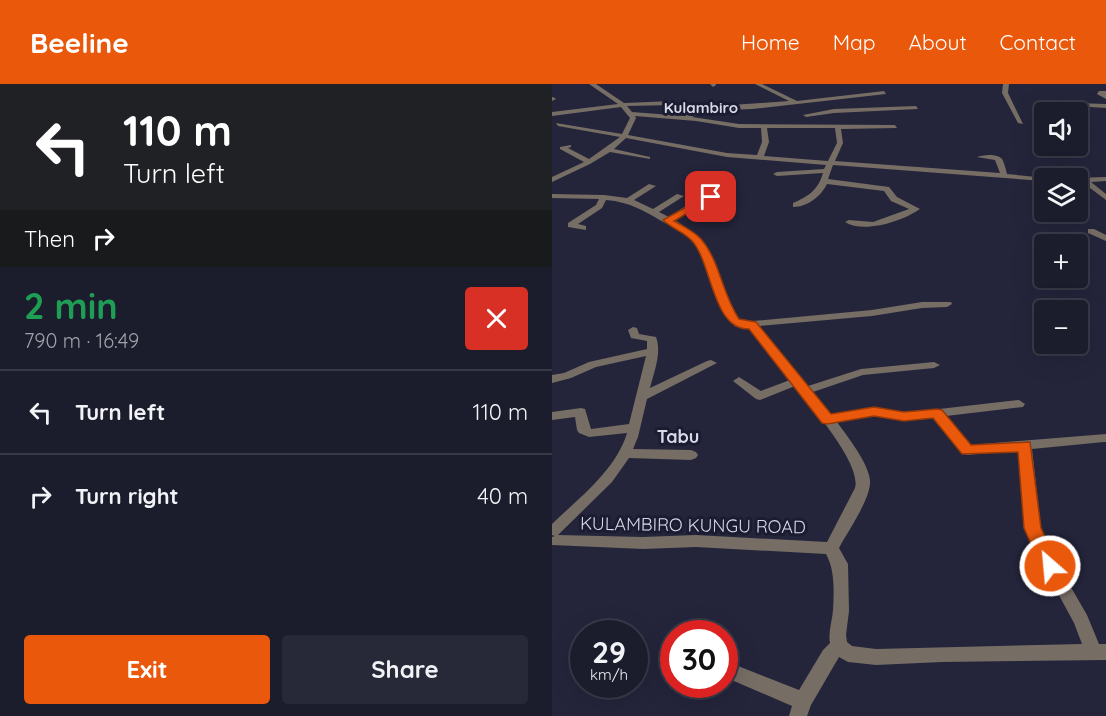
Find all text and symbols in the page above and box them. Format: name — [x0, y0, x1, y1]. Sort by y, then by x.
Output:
text: Beeline — [30, 25, 129, 60]
text: Home — [741, 29, 800, 55]
text: Map — [833, 29, 876, 55]
text: About — [909, 29, 967, 55]
text: Contact — [1000, 29, 1076, 55]
district label: Kulambiro — [664, 98, 738, 117]
map controls — [1034, 102, 1088, 354]
button: sound — [1034, 102, 1088, 156]
text: 110 m — [123, 104, 232, 157]
icon: left — [24, 108, 102, 186]
text: Turn left — [123, 156, 225, 190]
button: layers — [1034, 168, 1088, 222]
pin — [685, 171, 736, 222]
icon: arrive — [694, 180, 727, 213]
icon: right — [87, 222, 120, 255]
text: Then — [24, 225, 75, 253]
button: + — [1034, 234, 1088, 288]
text: 2 min — [24, 283, 118, 328]
button: close — [465, 287, 528, 350]
button: − — [1034, 300, 1088, 354]
text: 790 m · 16:49 — [24, 328, 139, 353]
icon: left — [24, 396, 57, 429]
text: Turn left — [75, 398, 165, 426]
text: 110 m — [473, 398, 528, 426]
district label: Tabu — [657, 425, 699, 448]
icon: right — [24, 480, 57, 513]
text: Turn right — [75, 482, 179, 510]
text: 40 m — [477, 482, 528, 510]
street label: KULAMBIRO KUNGU ROAD — [580, 512, 806, 538]
position arrow — [1018, 534, 1082, 598]
speed limit sign: 30 — [660, 620, 738, 698]
text: 29 — [592, 633, 626, 671]
button: Exit — [24, 635, 270, 704]
button: Share — [282, 635, 528, 704]
text: km/h — [590, 665, 628, 684]

